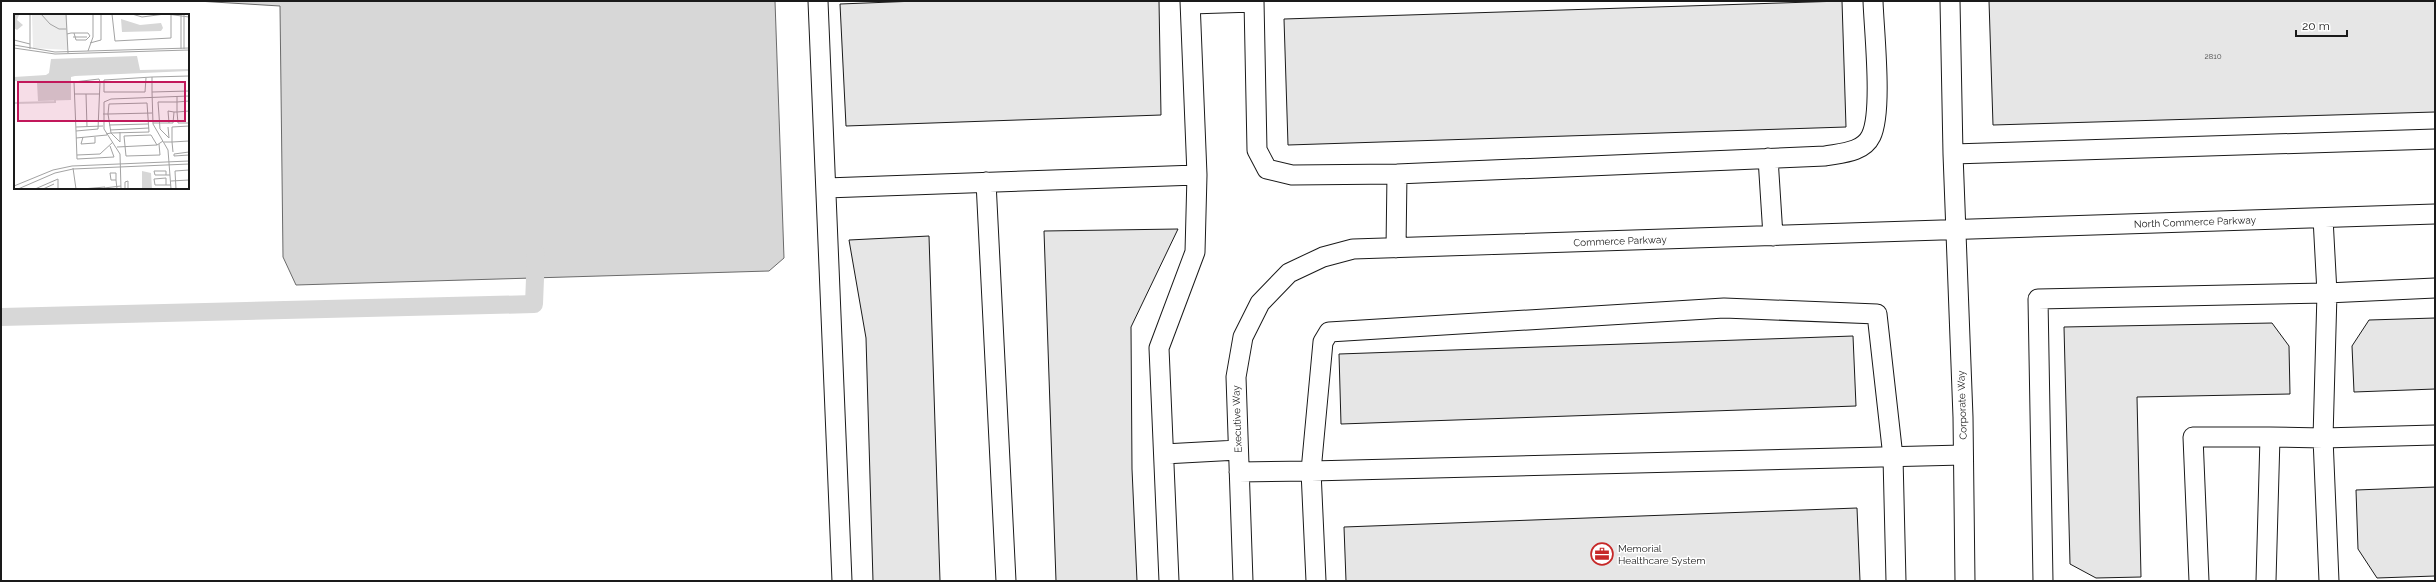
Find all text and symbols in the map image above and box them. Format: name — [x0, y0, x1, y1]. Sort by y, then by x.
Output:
scale bar — [2296, 12, 2347, 38]
inset map — [14, 14, 189, 189]
text: 20 m — [2302, 19, 2330, 33]
house number: 2810 — [2204, 51, 2222, 61]
street label: North Commerce Parkway — [2134, 214, 2257, 230]
street label: Commerce Parkway — [1573, 234, 1667, 248]
street label: Corporate Way — [1955, 370, 1969, 440]
street label: Executive Way — [1230, 384, 1244, 453]
office icon: Memorial Healthcare System — [1589, 541, 1615, 567]
place label: Memorial Healthcare System — [1618, 543, 1706, 566]

